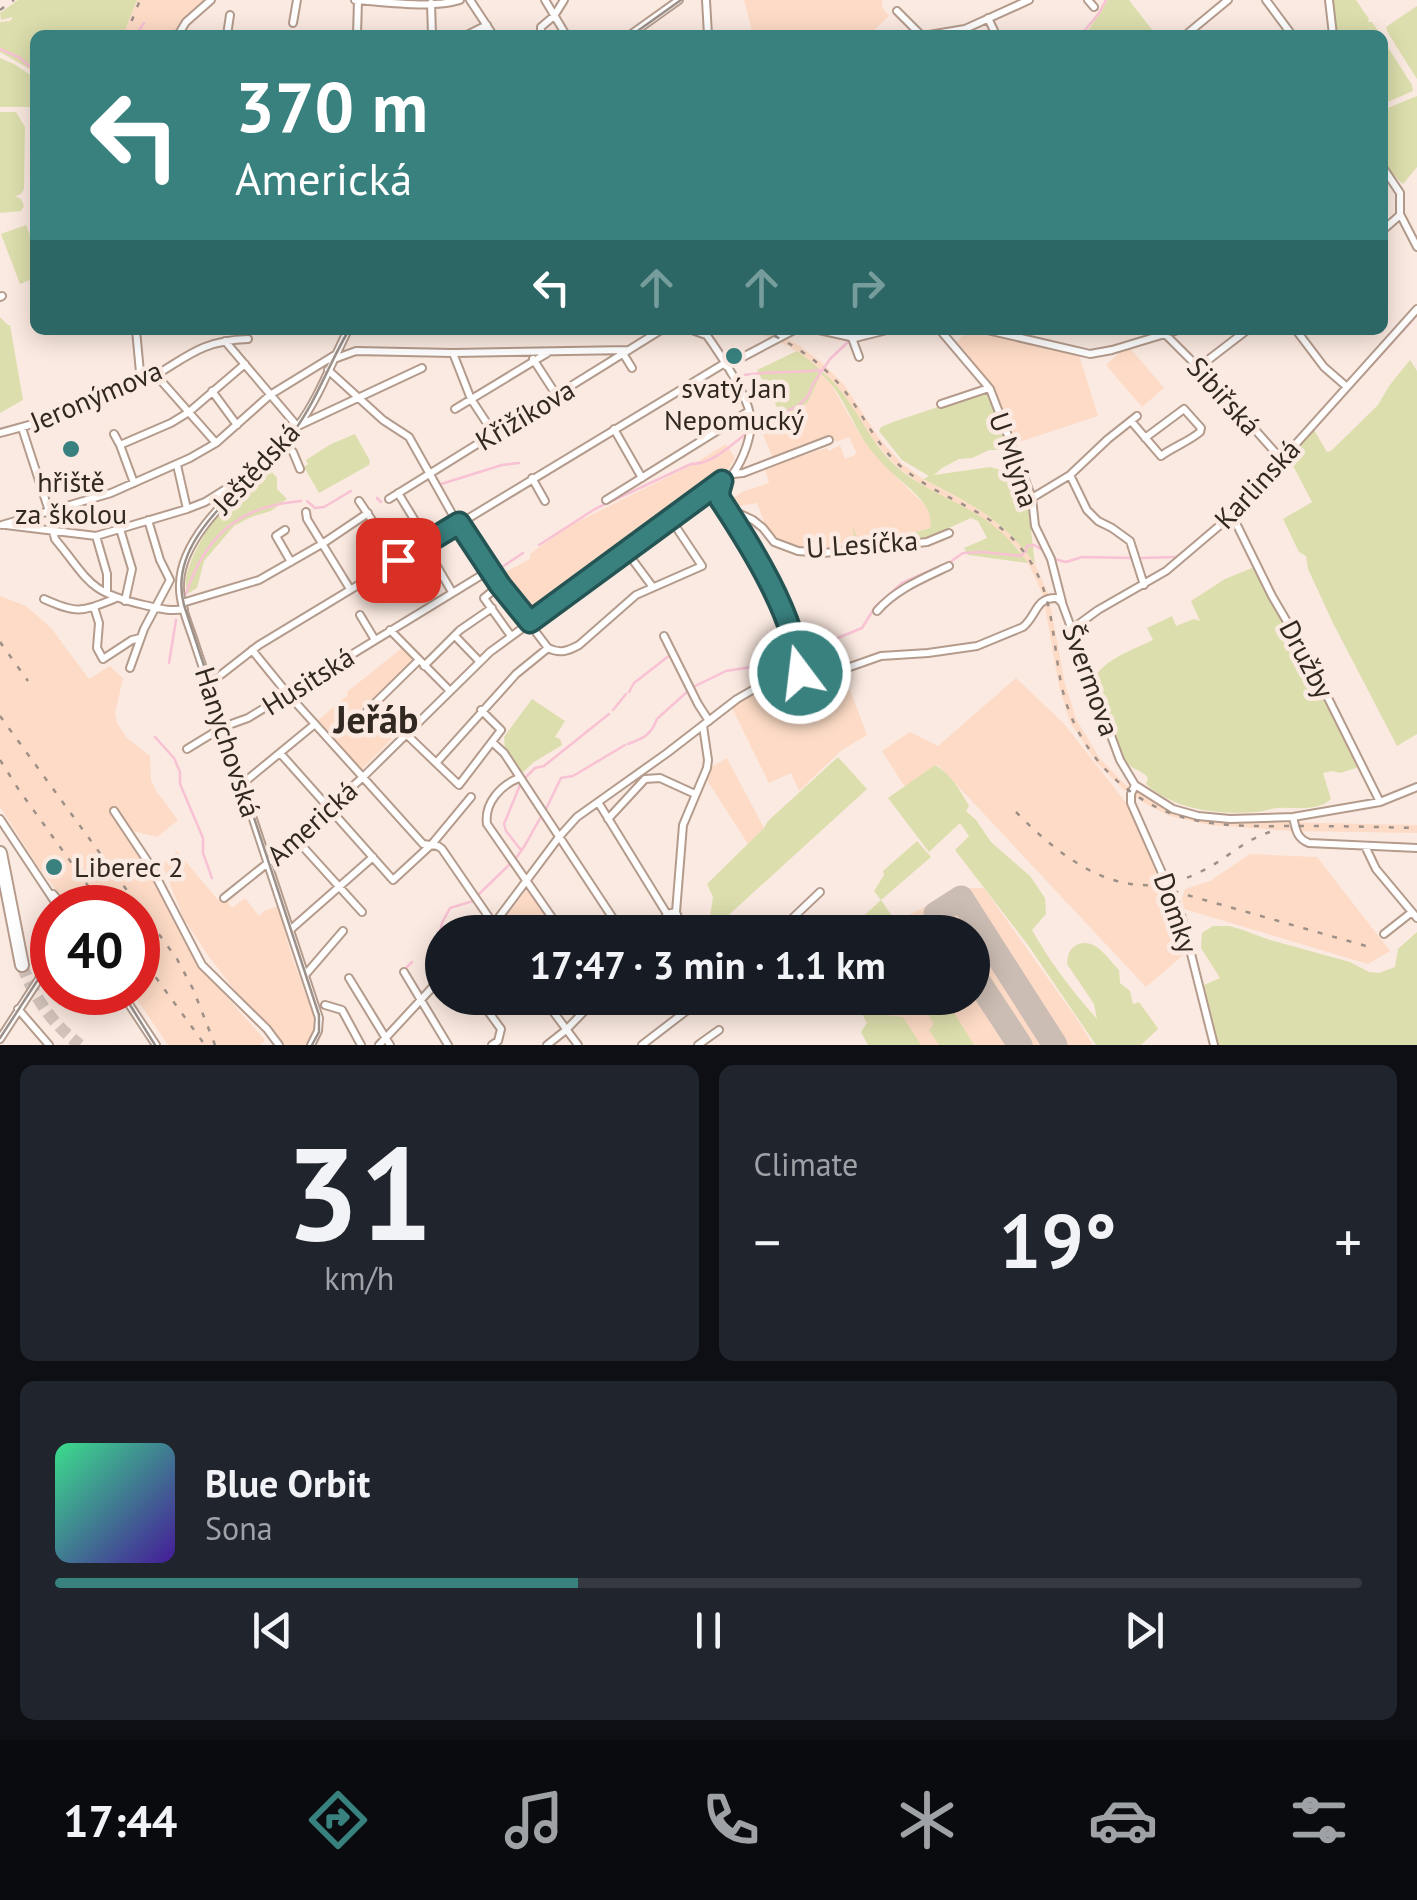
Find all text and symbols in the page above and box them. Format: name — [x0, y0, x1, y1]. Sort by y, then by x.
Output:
text: 370 m — [235, 61, 428, 151]
icon: left — [70, 70, 200, 200]
text: Americká — [235, 149, 412, 207]
icon: left — [524, 260, 579, 315]
icon: ahead — [629, 260, 684, 315]
icon: ahead — [734, 260, 789, 315]
icon: right — [839, 260, 894, 315]
marker: svatý Jan Nepomucký — [723, 345, 745, 367]
street label: Sibiřská — [1179, 349, 1269, 443]
street label: Jeronýmova — [23, 351, 167, 440]
place label: svatý Jan Nepomucký — [664, 369, 804, 438]
street label: Křižíkova — [468, 371, 581, 459]
street label: U Mlýna — [981, 407, 1048, 512]
street label: Ještědská — [203, 414, 307, 522]
street label: Karlinská — [1206, 431, 1308, 536]
marker: hřiště za školou — [60, 438, 82, 460]
place label: hřiště za školou — [15, 463, 127, 532]
pin — [356, 518, 441, 603]
street label: U Lesíčka — [805, 521, 919, 566]
icon: arrive — [371, 533, 426, 588]
street label: Družby — [1272, 613, 1343, 704]
street label: Švermova — [1054, 619, 1129, 741]
position arrow — [748, 621, 852, 725]
street label: Husitská — [255, 638, 361, 723]
street label: Hanychovská — [187, 662, 270, 822]
district label: Jeřáb — [333, 694, 418, 743]
street label: Americká — [258, 772, 365, 873]
place label: Liberec 2 — [74, 848, 183, 885]
marker: Liberec 2 — [43, 856, 65, 878]
street label: Domky — [1146, 868, 1207, 958]
speed limit sign: 40 — [30, 885, 160, 1015]
text: 17:47 · 3 min · 1.1 km — [529, 940, 886, 989]
text: 31 — [286, 1108, 433, 1276]
text: Climate — [754, 1143, 858, 1185]
text: 19° — [999, 1192, 1117, 1289]
text: − — [754, 1206, 781, 1277]
text: + — [1334, 1206, 1362, 1277]
text: km/h — [324, 1257, 394, 1299]
text: Blue Orbit — [205, 1458, 370, 1507]
text: Sona — [205, 1507, 273, 1549]
icon: previous — [245, 1603, 300, 1658]
icon: pause — [681, 1603, 736, 1658]
icon: next — [1117, 1603, 1172, 1658]
icon: directions — [303, 1785, 373, 1855]
icon: music — [499, 1785, 569, 1855]
icon: phone — [696, 1785, 766, 1855]
icon: climate — [892, 1785, 962, 1855]
icon: car — [1088, 1785, 1158, 1855]
icon: filters — [1284, 1785, 1354, 1855]
text: 17:44 — [63, 1791, 177, 1849]

